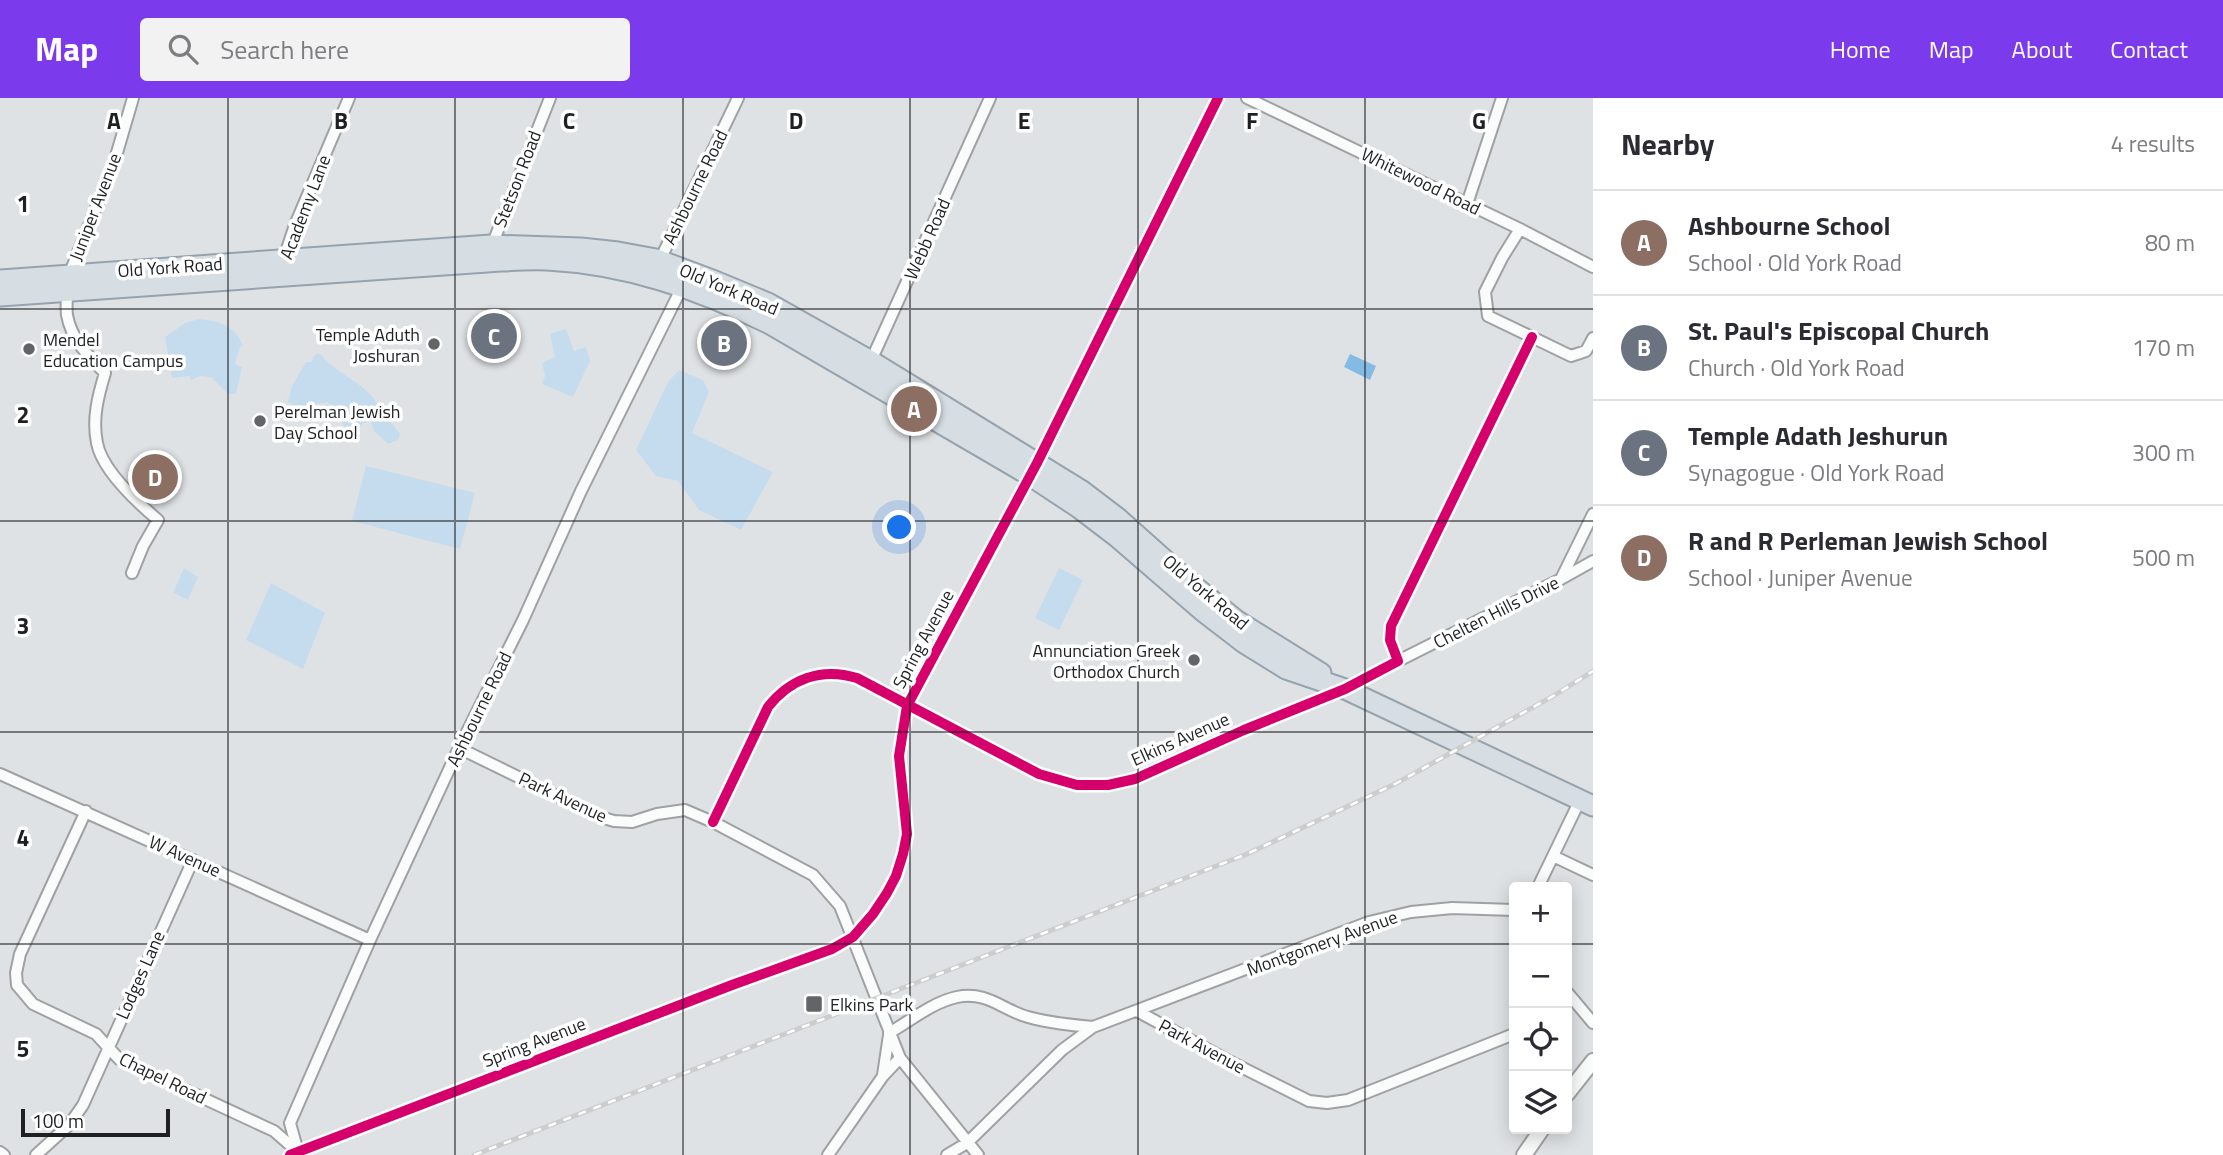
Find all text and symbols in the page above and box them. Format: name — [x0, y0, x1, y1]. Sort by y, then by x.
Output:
search box — [140, 18, 630, 81]
text: Map — [35, 24, 98, 74]
icon: search — [164, 30, 202, 68]
text: Search here — [220, 30, 349, 69]
text: Home — [1830, 31, 1891, 67]
text: Map — [1929, 31, 1974, 67]
text: About — [2012, 31, 2072, 67]
text: Contact — [2110, 31, 2188, 67]
text: A — [107, 103, 121, 138]
text: B — [334, 103, 348, 138]
text: C — [563, 103, 575, 138]
text: D — [789, 103, 803, 138]
text: E — [1018, 103, 1030, 138]
text: F — [1246, 103, 1258, 138]
text: G — [1472, 103, 1486, 138]
text: Nearby — [1621, 121, 1714, 167]
street label: Ashbourne Road — [655, 125, 735, 249]
text: 4 results — [2111, 126, 2195, 161]
street label: Stetson Road — [486, 127, 548, 231]
street label: Whitewood Road — [1357, 140, 1485, 222]
street label: Juniper Avenue — [62, 149, 128, 265]
street label: Academy Lane — [273, 151, 337, 263]
text: 1 — [17, 186, 29, 221]
street label: Webb Road — [897, 194, 957, 284]
text: Ashbourne School — [1688, 206, 1891, 245]
text: A — [1637, 225, 1651, 260]
text: 80 m — [2145, 225, 2195, 260]
text: School · Old York Road — [1688, 245, 1902, 280]
street label: Old York Road — [117, 250, 223, 284]
street label: Old York Road — [675, 256, 783, 322]
pin: C — [471, 310, 517, 362]
text: St. Paul's Episcopal Church — [1688, 311, 1989, 350]
pin: B — [701, 317, 747, 369]
place label: Temple Aduth Joshuran — [316, 321, 420, 369]
place label: Mendel Education Campus — [43, 326, 183, 374]
text: B — [1637, 330, 1651, 365]
text: 170 m — [2132, 330, 2195, 365]
marker: Temple Aduth Joshuran — [426, 336, 442, 352]
marker: Mendel Education Campus — [21, 341, 37, 357]
text: Church · Old York Road — [1688, 350, 1905, 385]
pin: A — [891, 383, 937, 435]
text: 2 — [17, 397, 29, 432]
place label: Perelman Jewish Day School — [274, 398, 401, 446]
marker: Perelman Jewish Day School — [252, 413, 268, 429]
text: Temple Adath Jeshurun — [1688, 416, 1948, 455]
text: C — [1638, 435, 1650, 470]
text: 300 m — [2132, 435, 2195, 470]
pin: D — [132, 451, 178, 503]
text: Synagogue · Old York Road — [1688, 455, 1944, 490]
your location — [882, 510, 916, 544]
text: R and R Perleman Jewish School — [1688, 521, 2048, 560]
text: D — [1637, 540, 1651, 575]
text: 500 m — [2132, 540, 2195, 575]
street label: Old York Road — [1157, 548, 1255, 636]
text: School · Juniper Avenue — [1688, 560, 1913, 595]
street label: Chelten Hills Drive — [1428, 569, 1564, 655]
street label: Spring Avenue — [886, 585, 960, 693]
text: 3 — [17, 608, 29, 643]
place label: Annunciation Greek Orthodox Church — [1033, 637, 1180, 685]
street label: Ashbourne Road — [439, 647, 519, 771]
marker: Annunciation Greek Orthodox Church — [1186, 652, 1202, 668]
street label: Elkins Avenue — [1127, 705, 1233, 773]
street label: Park Avenue — [514, 765, 612, 829]
text: 4 — [17, 820, 29, 855]
street label: W Avenue — [145, 828, 225, 884]
map controls — [1509, 882, 1572, 1134]
button: + — [1509, 882, 1572, 945]
street label: Montgomery Avenue — [1243, 903, 1401, 983]
street label: Lodges Lane — [108, 926, 172, 1024]
button: − — [1509, 945, 1572, 1008]
place label: Elkins Park — [830, 991, 914, 1018]
marker: Elkins Park — [804, 994, 824, 1014]
button: locate — [1509, 1008, 1572, 1071]
street label: Spring Avenue — [478, 1010, 590, 1074]
street label: Park Avenue — [1154, 1012, 1250, 1080]
text: 5 — [17, 1031, 29, 1066]
street label: Chapel Road — [115, 1045, 211, 1111]
button: layers — [1509, 1071, 1572, 1134]
scale bar — [21, 1106, 170, 1138]
text: 100 m — [32, 1106, 84, 1135]

